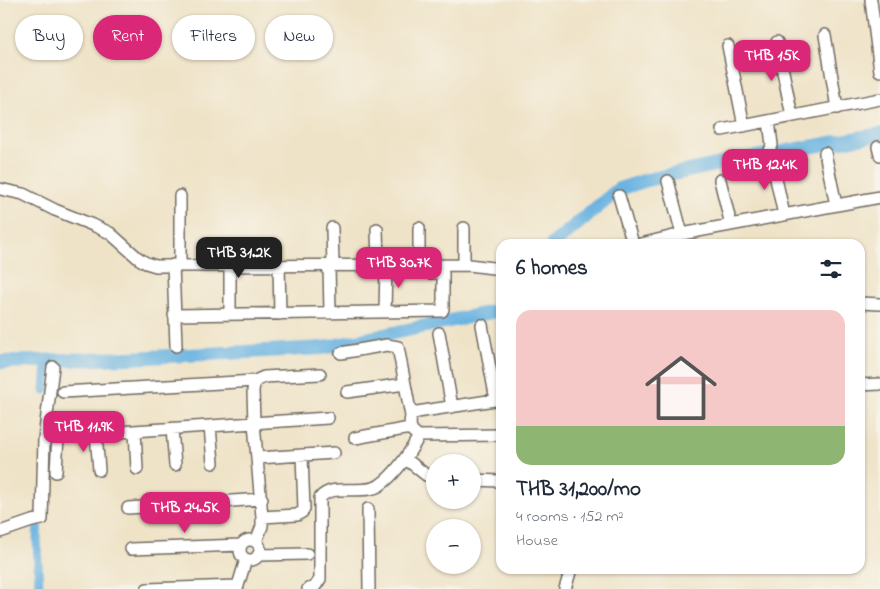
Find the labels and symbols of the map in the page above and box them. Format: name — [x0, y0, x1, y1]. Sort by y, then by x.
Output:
pin: THB 15K — [726, 39, 818, 82]
pin: THB 12.4K — [708, 148, 822, 191]
pin: THB 31.2K — [182, 236, 296, 279]
pin: THB 30.7K — [342, 246, 456, 289]
pin: THB 11.9K — [27, 410, 141, 453]
pin: THB 24.5K — [128, 492, 242, 534]

